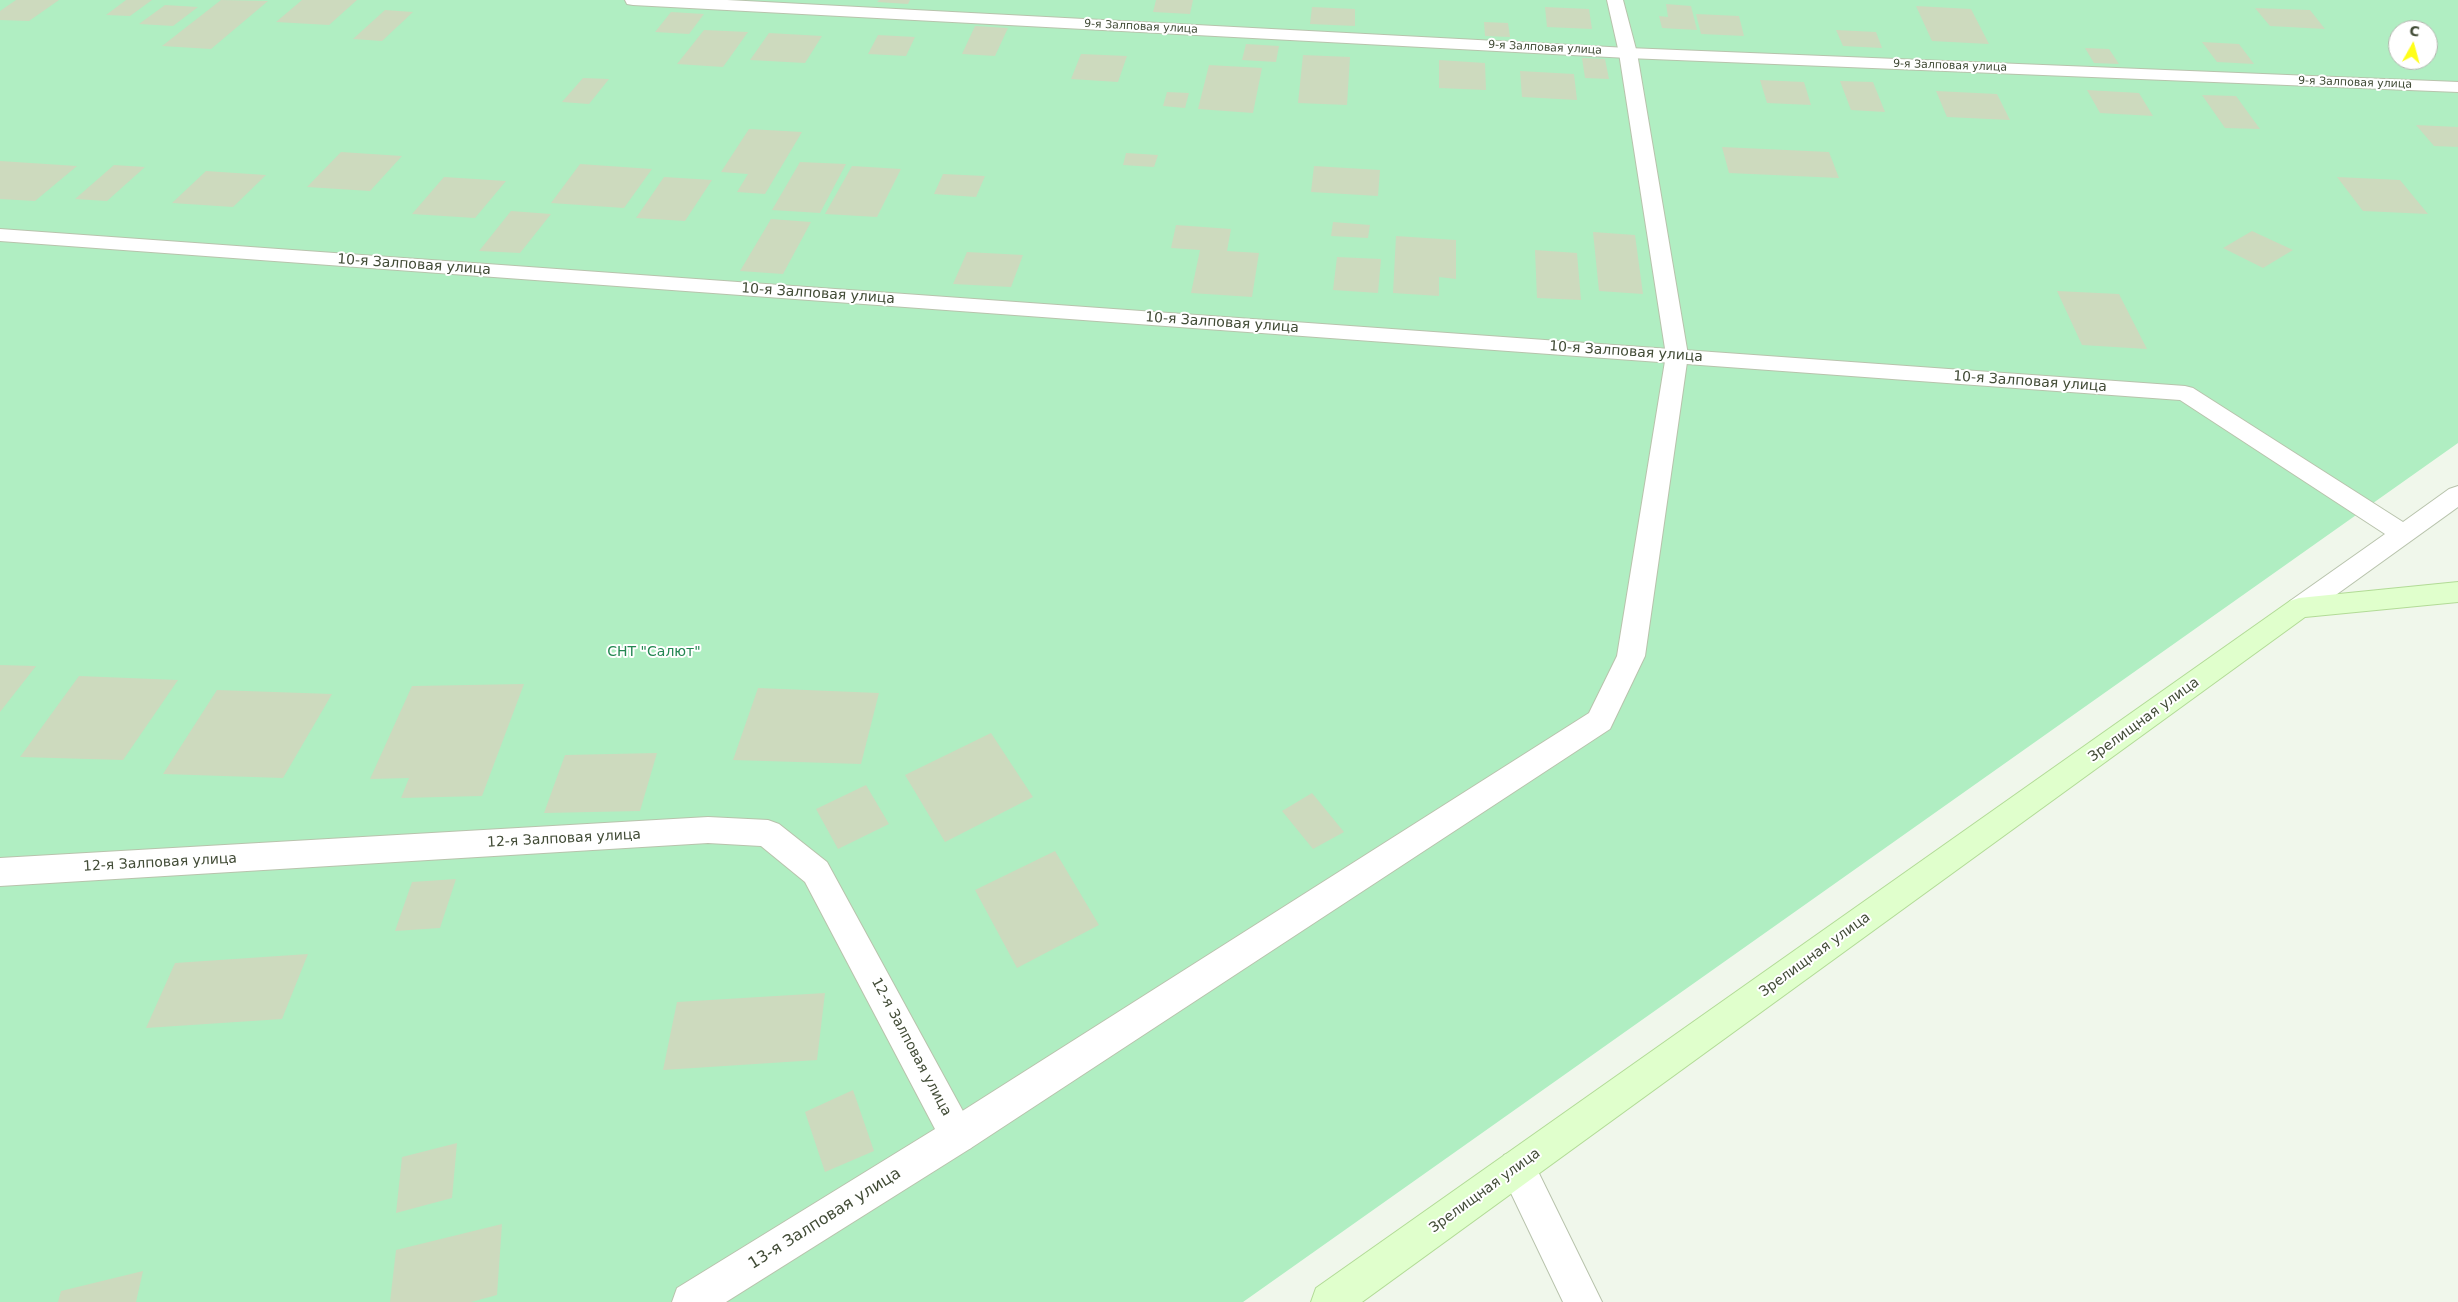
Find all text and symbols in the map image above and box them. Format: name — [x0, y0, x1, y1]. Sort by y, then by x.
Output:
street label: 9-я Залповая улица — [1084, 17, 1198, 37]
north arrow — [2388, 20, 2438, 70]
text: С — [2409, 23, 2421, 40]
street label: 9-я Залповая улица — [1488, 38, 1602, 58]
street label: 9-я Залповая улица — [1893, 57, 2007, 75]
street label: 9-я Залповая улица — [2298, 74, 2412, 92]
street label: 10-я Залповая улица — [337, 251, 491, 279]
street label: 10-я Залповая улица — [741, 280, 895, 308]
street label: 10-я Залповая улица — [1145, 309, 1299, 337]
street label: 10-я Залповая улица — [1549, 338, 1703, 366]
street label: 10-я Залповая улица — [1953, 368, 2107, 396]
park label: СНТ "Салют" — [607, 644, 701, 660]
street label: Зрелищная улица — [2085, 674, 2203, 766]
street label: 12-я Залповая улица — [487, 827, 641, 851]
street label: 12-я Залповая улица — [83, 851, 237, 875]
street label: Зрелищная улица — [1756, 909, 1874, 1001]
street label: 12-я Залповая улица — [867, 975, 955, 1119]
street label: Зрелищная улица — [1426, 1145, 1544, 1237]
street label: 13-я Залповая улица — [745, 1164, 905, 1274]

